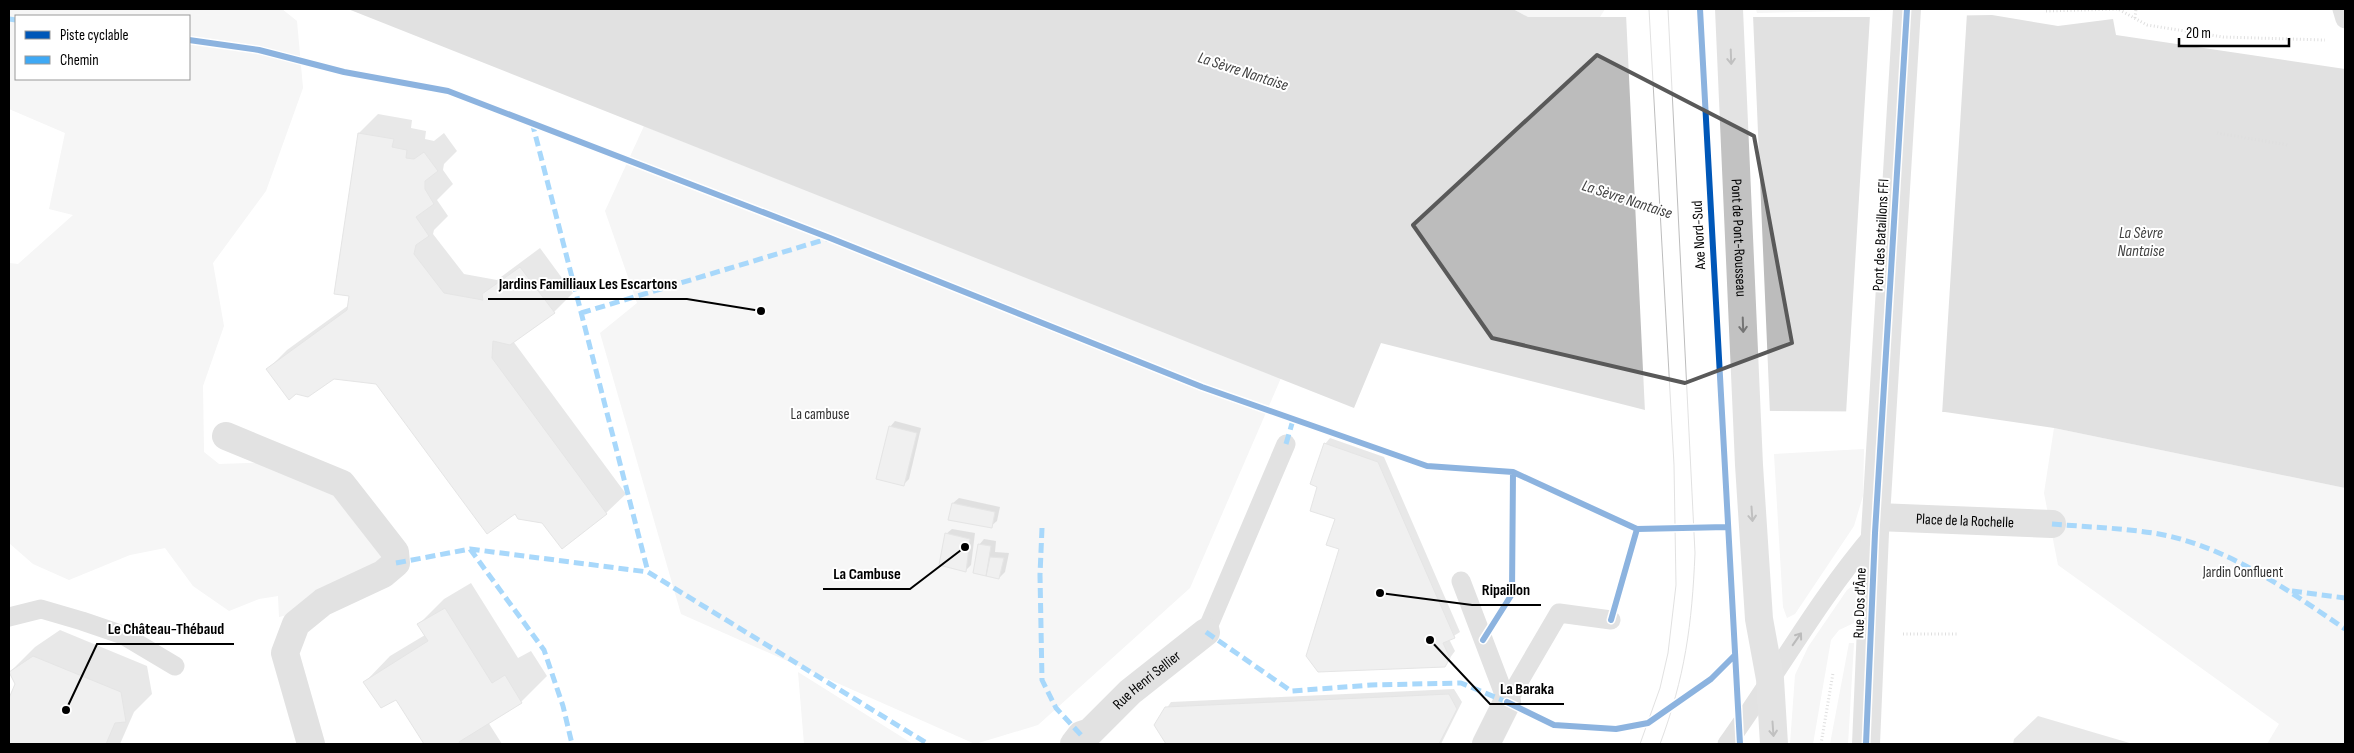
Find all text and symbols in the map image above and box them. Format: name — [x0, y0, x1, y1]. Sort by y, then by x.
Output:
legend — [15, 15, 190, 80]
scale bar — [2179, 15, 2289, 47]
text: 20 m — [2186, 24, 2211, 43]
text: Piste cyclable — [60, 26, 129, 45]
water label: La Sèvre Nantaise — [1195, 48, 1291, 96]
one-way arrow — [1727, 49, 1736, 65]
text: Chemin — [60, 51, 99, 70]
water label: La Sèvre Nantaise — [1579, 176, 1675, 224]
street label: Pont de Pont-Rousseau — [1727, 178, 1751, 297]
street label: Pont des Bataillons FFI — [1869, 178, 1893, 292]
street label: Axe Nord-Sud — [1688, 200, 1710, 271]
water label: La Sèvre Nantaise — [2117, 224, 2165, 261]
callout: Jardins Familliaux Les Escartons — [488, 268, 687, 299]
text: Jardins Familliaux Les Escartons — [498, 275, 677, 294]
one-way arrow — [1738, 316, 1747, 332]
park label: La cambuse — [791, 405, 849, 424]
one-way arrow — [1748, 505, 1757, 521]
street label: Place de la Rochelle — [1916, 509, 2014, 532]
callout: La Cambuse — [823, 558, 910, 589]
park label: Jardin Confluent — [2202, 563, 2284, 582]
text: La Cambuse — [833, 565, 901, 584]
street label: Rue Dos d'Âne — [1849, 567, 1871, 639]
callout: Ripaillon — [1472, 574, 1541, 605]
text: Ripaillon — [1482, 581, 1530, 600]
callout: Le Château-Thébaud — [97, 613, 234, 644]
text: Le Château-Thébaud — [108, 620, 224, 639]
one-way arrow — [1792, 632, 1802, 646]
street label: Rue Henri Sellier — [1109, 646, 1185, 713]
callout: La Baraka — [1490, 673, 1564, 704]
text: La Baraka — [1500, 680, 1554, 699]
one-way arrow — [1769, 721, 1778, 737]

